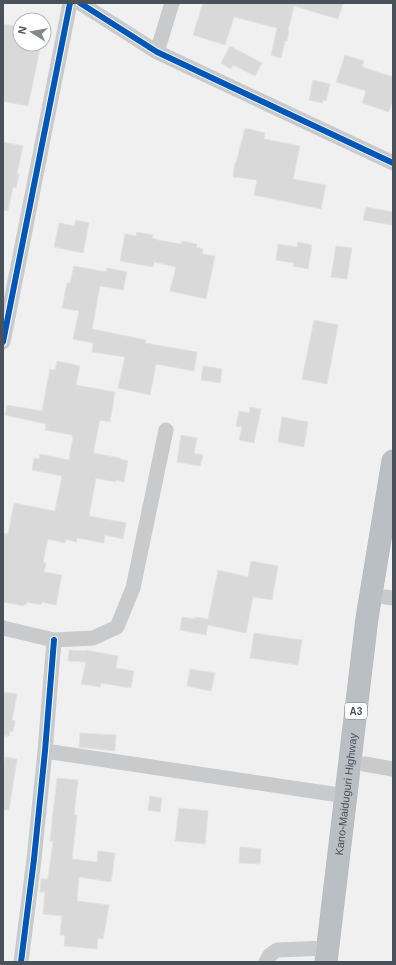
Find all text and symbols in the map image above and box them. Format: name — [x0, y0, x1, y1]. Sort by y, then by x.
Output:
north arrow — [12, 12, 52, 52]
text: N — [16, 25, 29, 35]
road number: A3 — [345, 703, 367, 719]
street label: Kano-Maiduguri Highway — [333, 732, 359, 856]

